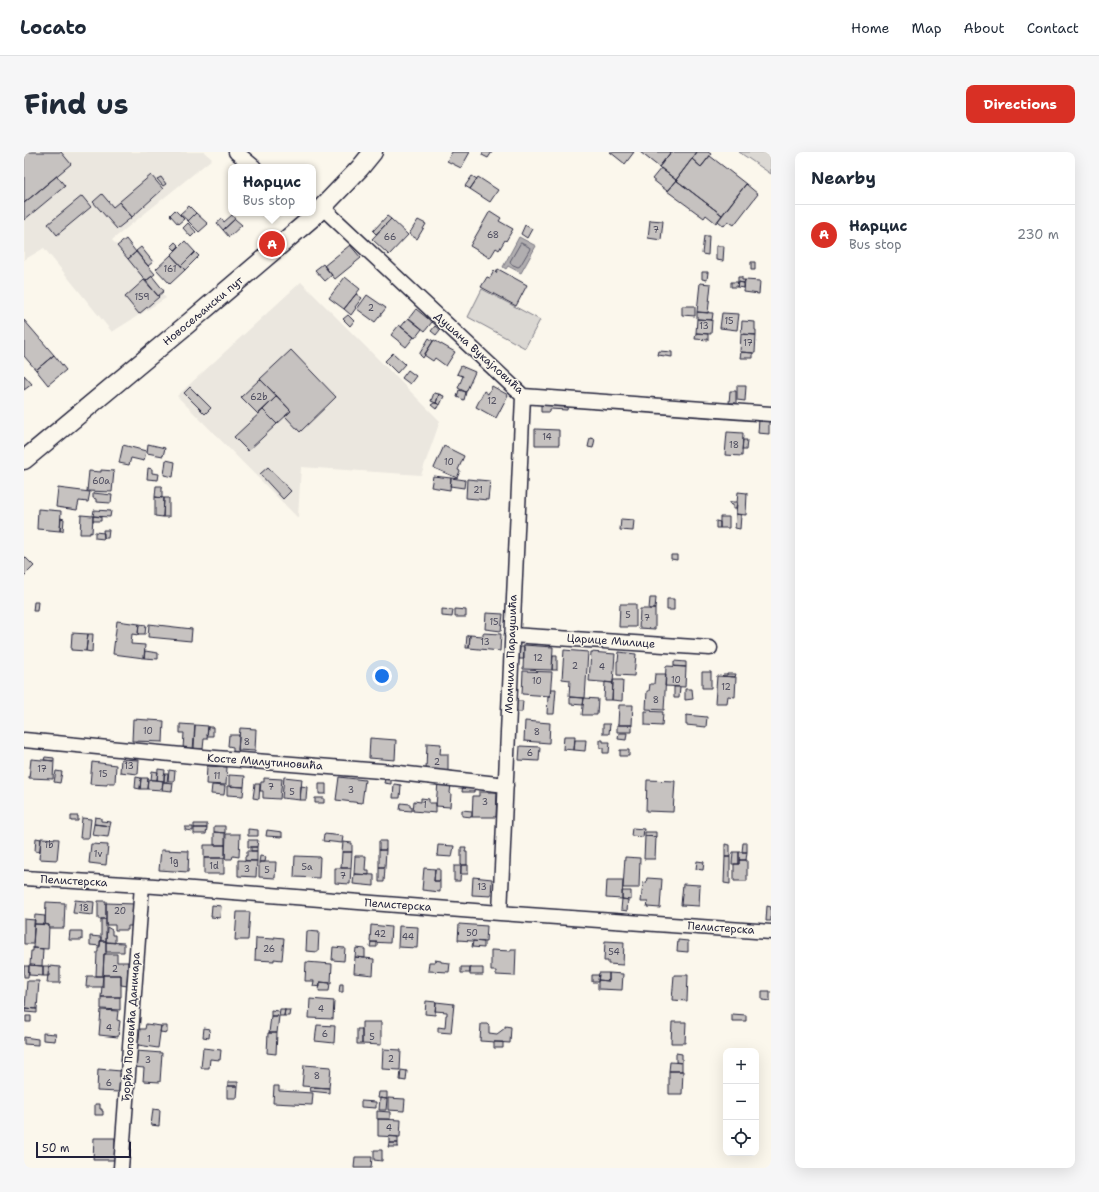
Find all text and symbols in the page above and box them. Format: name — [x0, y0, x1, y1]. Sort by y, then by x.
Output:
text: Locato — [20, 15, 87, 40]
text: Home — [851, 19, 890, 37]
text: Map — [912, 19, 942, 37]
text: About — [964, 19, 1005, 37]
text: Contact — [1027, 19, 1079, 37]
text: Find us — [24, 85, 129, 123]
button: Directions — [966, 85, 1075, 123]
popup — [228, 164, 316, 216]
text: Nearby — [811, 167, 876, 189]
text: Нарцис — [243, 172, 301, 192]
text: Bus stop — [243, 192, 295, 209]
text: Нарцис — [849, 216, 907, 236]
house number: 7 — [653, 224, 659, 236]
text: A — [819, 226, 829, 243]
text: 230 m — [1017, 226, 1059, 243]
pin: A — [259, 229, 285, 259]
house number: 68 — [487, 229, 499, 241]
house number: 66 — [384, 231, 396, 243]
text: Bus stop — [849, 236, 901, 253]
house number: 161 — [164, 263, 176, 275]
street label: Новосељански пут — [160, 273, 247, 349]
house number: 159 — [135, 291, 150, 303]
house number: 2 — [368, 302, 374, 314]
street label: Душана Вукајловића — [431, 309, 527, 397]
house number: 15 — [724, 315, 734, 327]
house number: 13 — [699, 320, 709, 332]
house number: 17 — [743, 337, 753, 349]
house number: 62b — [250, 391, 268, 403]
house number: 12 — [487, 395, 497, 407]
house number: 14 — [542, 431, 552, 443]
house number: 18 — [729, 439, 739, 451]
house number: 10 — [444, 456, 454, 468]
house number: 60a — [92, 475, 110, 487]
house number: 21 — [473, 484, 483, 496]
street label: Момчила Параушића — [501, 594, 521, 714]
house number: 5 — [625, 609, 631, 621]
house number: 7 — [644, 612, 650, 624]
house number: 15 — [489, 616, 499, 628]
street label: Царице Милице — [566, 630, 656, 652]
house number: 13 — [480, 636, 490, 648]
house number: 12 — [533, 652, 543, 664]
house number: 2 — [572, 660, 578, 672]
house number: 4 — [599, 661, 605, 673]
your location — [372, 666, 392, 686]
house number: 10 — [671, 674, 681, 686]
house number: 10 — [532, 675, 542, 687]
house number: 12 — [721, 681, 731, 693]
house number: 8 — [653, 694, 659, 706]
house number: 10 — [143, 725, 153, 737]
house number: 8 — [534, 726, 540, 738]
house number: 8 — [244, 736, 250, 748]
house number: 6 — [527, 747, 533, 759]
street label: Косте Милутиновића — [207, 750, 324, 774]
house number: 2 — [434, 756, 440, 768]
house number: 13 — [124, 760, 134, 772]
house number: 17 — [37, 763, 47, 775]
house number: 15 — [98, 768, 108, 780]
house number: 11 — [213, 770, 221, 782]
house number: 7 — [268, 781, 274, 793]
house number: 3 — [348, 784, 354, 796]
house number: 5 — [289, 786, 295, 798]
house number: 3 — [482, 796, 488, 808]
house number: 1 — [423, 799, 427, 811]
house number: 1b — [45, 839, 53, 851]
house number: 1v — [94, 848, 102, 860]
house number: 1g — [169, 855, 179, 867]
house number: 1d — [209, 860, 219, 872]
house number: 5a — [301, 861, 313, 873]
house number: 3 — [244, 863, 250, 875]
house number: 5 — [264, 864, 270, 876]
house number: 7 — [340, 870, 346, 882]
street label: Пелистерска — [40, 872, 108, 890]
house number: 13 — [477, 881, 487, 893]
street label: Пелистерска — [364, 895, 432, 915]
house number: 18 — [79, 902, 89, 914]
house number: 20 — [114, 905, 126, 917]
street label: Пелистерска — [687, 918, 755, 938]
house number: 50 — [466, 927, 478, 939]
house number: 42 — [374, 928, 386, 940]
house number: 44 — [402, 931, 414, 943]
house number: 26 — [263, 943, 275, 955]
house number: 54 — [608, 946, 620, 958]
street label: Ђорђа Поповића Даничара — [118, 952, 144, 1102]
house number: 2 — [112, 963, 118, 975]
house number: 4 — [318, 1003, 324, 1015]
house number: 4 — [106, 1022, 112, 1034]
house number: 6 — [322, 1028, 328, 1040]
house number: 5 — [369, 1031, 375, 1043]
house number: 1 — [147, 1033, 151, 1045]
map controls — [723, 1048, 759, 1156]
button: + — [723, 1048, 759, 1084]
house number: 2 — [388, 1053, 394, 1065]
house number: 3 — [145, 1054, 151, 1066]
house number: 8 — [314, 1070, 320, 1082]
house number: 6 — [106, 1077, 112, 1089]
button: − — [723, 1084, 759, 1120]
button: locate — [723, 1120, 759, 1156]
house number: 4 — [386, 1122, 392, 1134]
scale bar — [36, 1140, 131, 1159]
text: 50 m — [42, 1141, 70, 1156]

